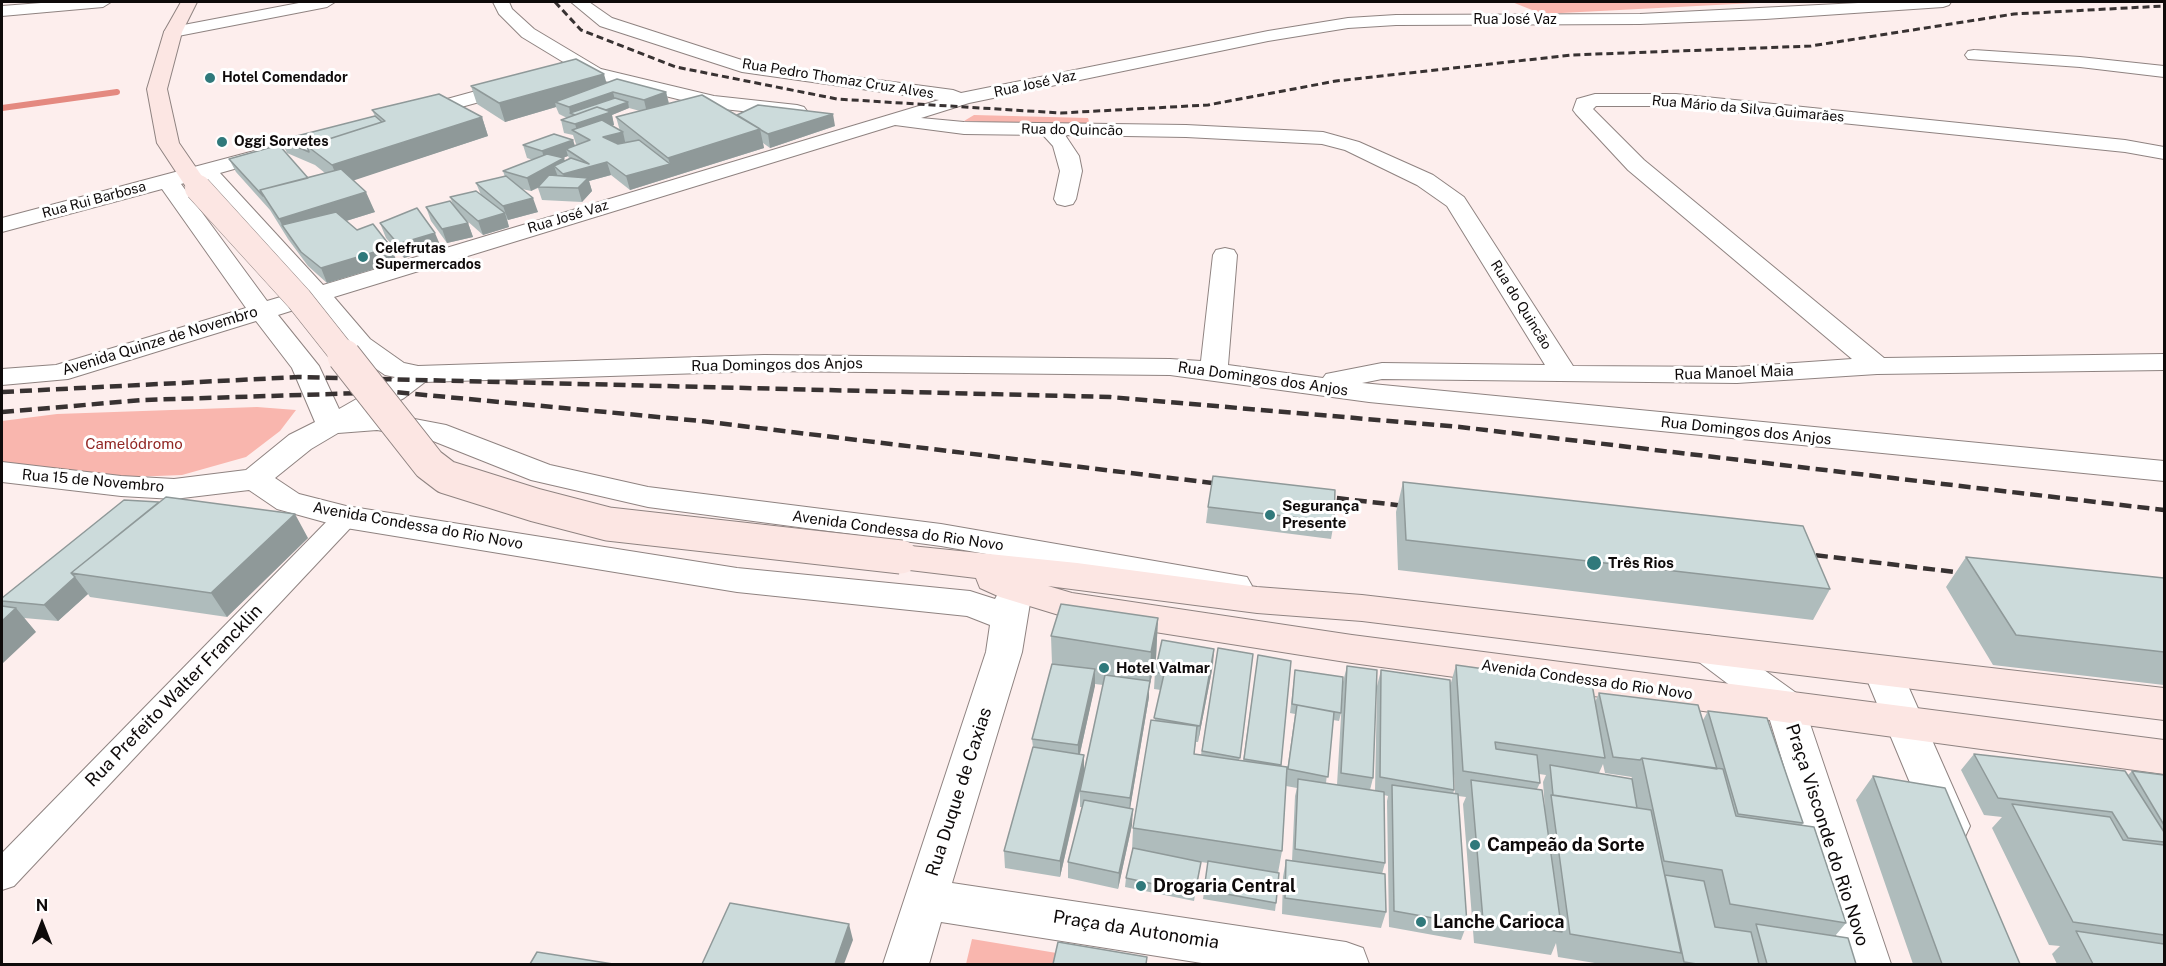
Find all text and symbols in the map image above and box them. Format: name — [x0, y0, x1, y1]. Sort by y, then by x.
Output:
street label: Rua José Vaz — [1473, 12, 1557, 28]
street label: Rua Pedro Thomaz Cruz Alves — [741, 56, 935, 102]
street label: Rua José Vaz — [992, 67, 1078, 101]
place label: Hotel Comendador — [222, 70, 348, 86]
marker: Hotel Comendador — [203, 71, 217, 85]
street label: Rua Mário da Silva Guimarães — [1651, 92, 1845, 126]
street label: Rua do Quincão — [1021, 121, 1123, 139]
place label: Oggi Sorvetes — [234, 134, 329, 150]
marker: Oggi Sorvetes — [215, 135, 229, 149]
street label: Rua Rui Barbosa — [40, 178, 148, 222]
street label: Rua José Vaz — [526, 197, 610, 237]
place label: Celefrutas Supermercados — [375, 241, 481, 274]
marker: Celefrutas Supermercados — [356, 250, 370, 264]
street label: Rua do Quincão — [1487, 257, 1555, 353]
street label: Avenida Quinze de Novembro — [60, 303, 260, 379]
street label: Rua Domingos dos Anjos — [691, 355, 863, 375]
street label: Rua Domingos dos Anjos — [1177, 358, 1349, 400]
street label: Rua Manoel Maia — [1674, 362, 1794, 384]
street label: Rua Domingos dos Anjos — [1660, 413, 1832, 449]
park label: Camelódromo — [85, 435, 183, 453]
street label: Rua 15 de Novembro — [21, 466, 165, 496]
place label: Segurança Presente — [1282, 497, 1359, 532]
street label: Avenida Condessa do Rio Novo — [311, 499, 525, 553]
street label: Avenida Condessa do Rio Novo — [791, 507, 1005, 555]
marker: Segurança Presente — [1263, 508, 1277, 522]
marker: Três Rios — [1585, 554, 1603, 572]
place label: Três Rios — [1608, 554, 1674, 572]
street label: Rua Prefeito Walter Francklin — [81, 600, 267, 792]
street label: Avenida Condessa do Rio Novo — [1480, 656, 1694, 704]
place label: Hotel Valmar — [1116, 659, 1210, 677]
marker: Hotel Valmar — [1097, 661, 1111, 675]
street label: Rua Duque de Caxias — [921, 705, 997, 879]
street label: Praça Visconde do Rio Novo — [1781, 721, 1873, 949]
place label: Campeão da Sorte — [1487, 834, 1645, 856]
marker: Campeão da Sorte — [1468, 838, 1482, 852]
place label: Drogaria Central — [1153, 875, 1296, 897]
marker: Drogaria Central — [1134, 879, 1148, 893]
north arrow — [12, 894, 72, 954]
text: N — [36, 896, 48, 915]
street label: Praça da Autonomia — [1051, 906, 1221, 954]
place label: Lanche Carioca — [1433, 911, 1564, 933]
marker: Lanche Carioca — [1414, 915, 1428, 929]

